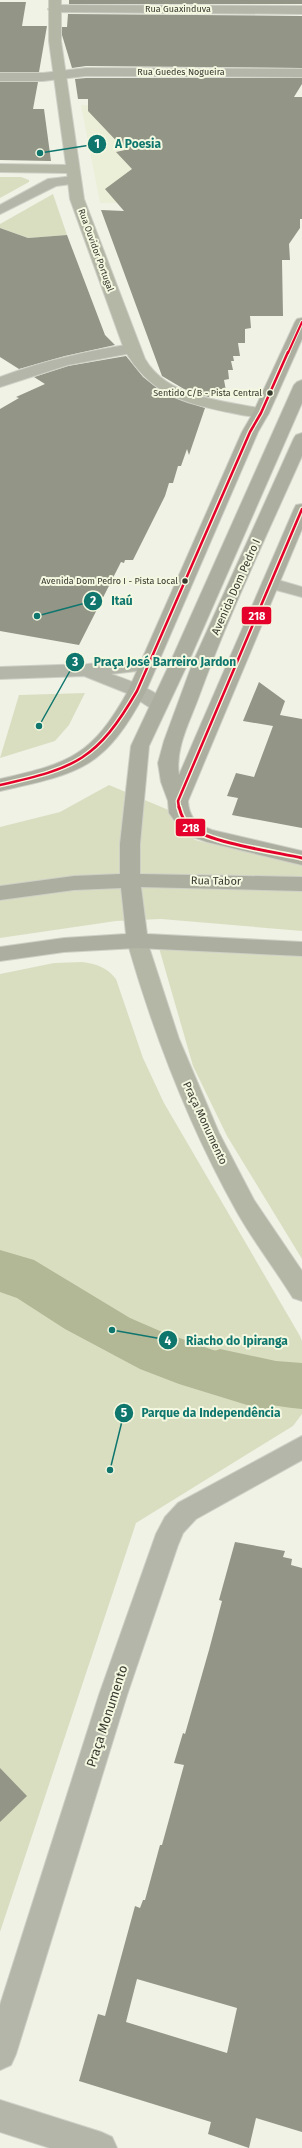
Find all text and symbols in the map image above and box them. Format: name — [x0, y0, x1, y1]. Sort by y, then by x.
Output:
street label: Rua Guaxinduva — [145, 4, 211, 14]
street label: Rua Guedes Nogueira — [137, 67, 225, 77]
callout: A Poesia — [87, 132, 169, 156]
text: 1 — [94, 137, 100, 151]
text: A Poesia — [114, 137, 161, 151]
street label: Rua Ouvidor Portugal — [76, 207, 116, 293]
place label: Sentido C/B - Pista Central — [153, 388, 262, 398]
marker: Sentido C/B - Pista Central — [265, 388, 275, 398]
street label: Avenida Dom Pedro I — [209, 537, 263, 637]
place label: Avenida Dom Pedro I - Pista Local — [41, 576, 178, 586]
marker: Avenida Dom Pedro I - Pista Local — [180, 576, 190, 586]
callout: Itaú — [83, 589, 140, 613]
text: 2 — [90, 594, 96, 608]
text: Itaú — [111, 594, 133, 608]
line badge: 218 — [241, 606, 272, 625]
text: 218 — [249, 610, 266, 623]
callout: Praça José Barreiro Jardon — [65, 650, 244, 674]
text: 3 — [71, 655, 78, 669]
text: Praça José Barreiro Jardon — [94, 655, 236, 670]
line badge: 218 — [175, 818, 206, 837]
text: 218 — [183, 822, 200, 835]
street label: Rua Tabor — [191, 874, 242, 888]
street label: Praça Monumento — [180, 1079, 230, 1167]
callout: Riacho do Ipiranga — [158, 1328, 296, 1352]
text: 4 — [165, 1334, 172, 1348]
text: Riacho do Ipiranga — [186, 1334, 288, 1348]
callout: Parque da Independência — [114, 1401, 289, 1425]
text: 5 — [121, 1406, 128, 1420]
text: Parque da Independência — [141, 1406, 281, 1420]
street label: Praça Monumento — [83, 1663, 131, 1769]

